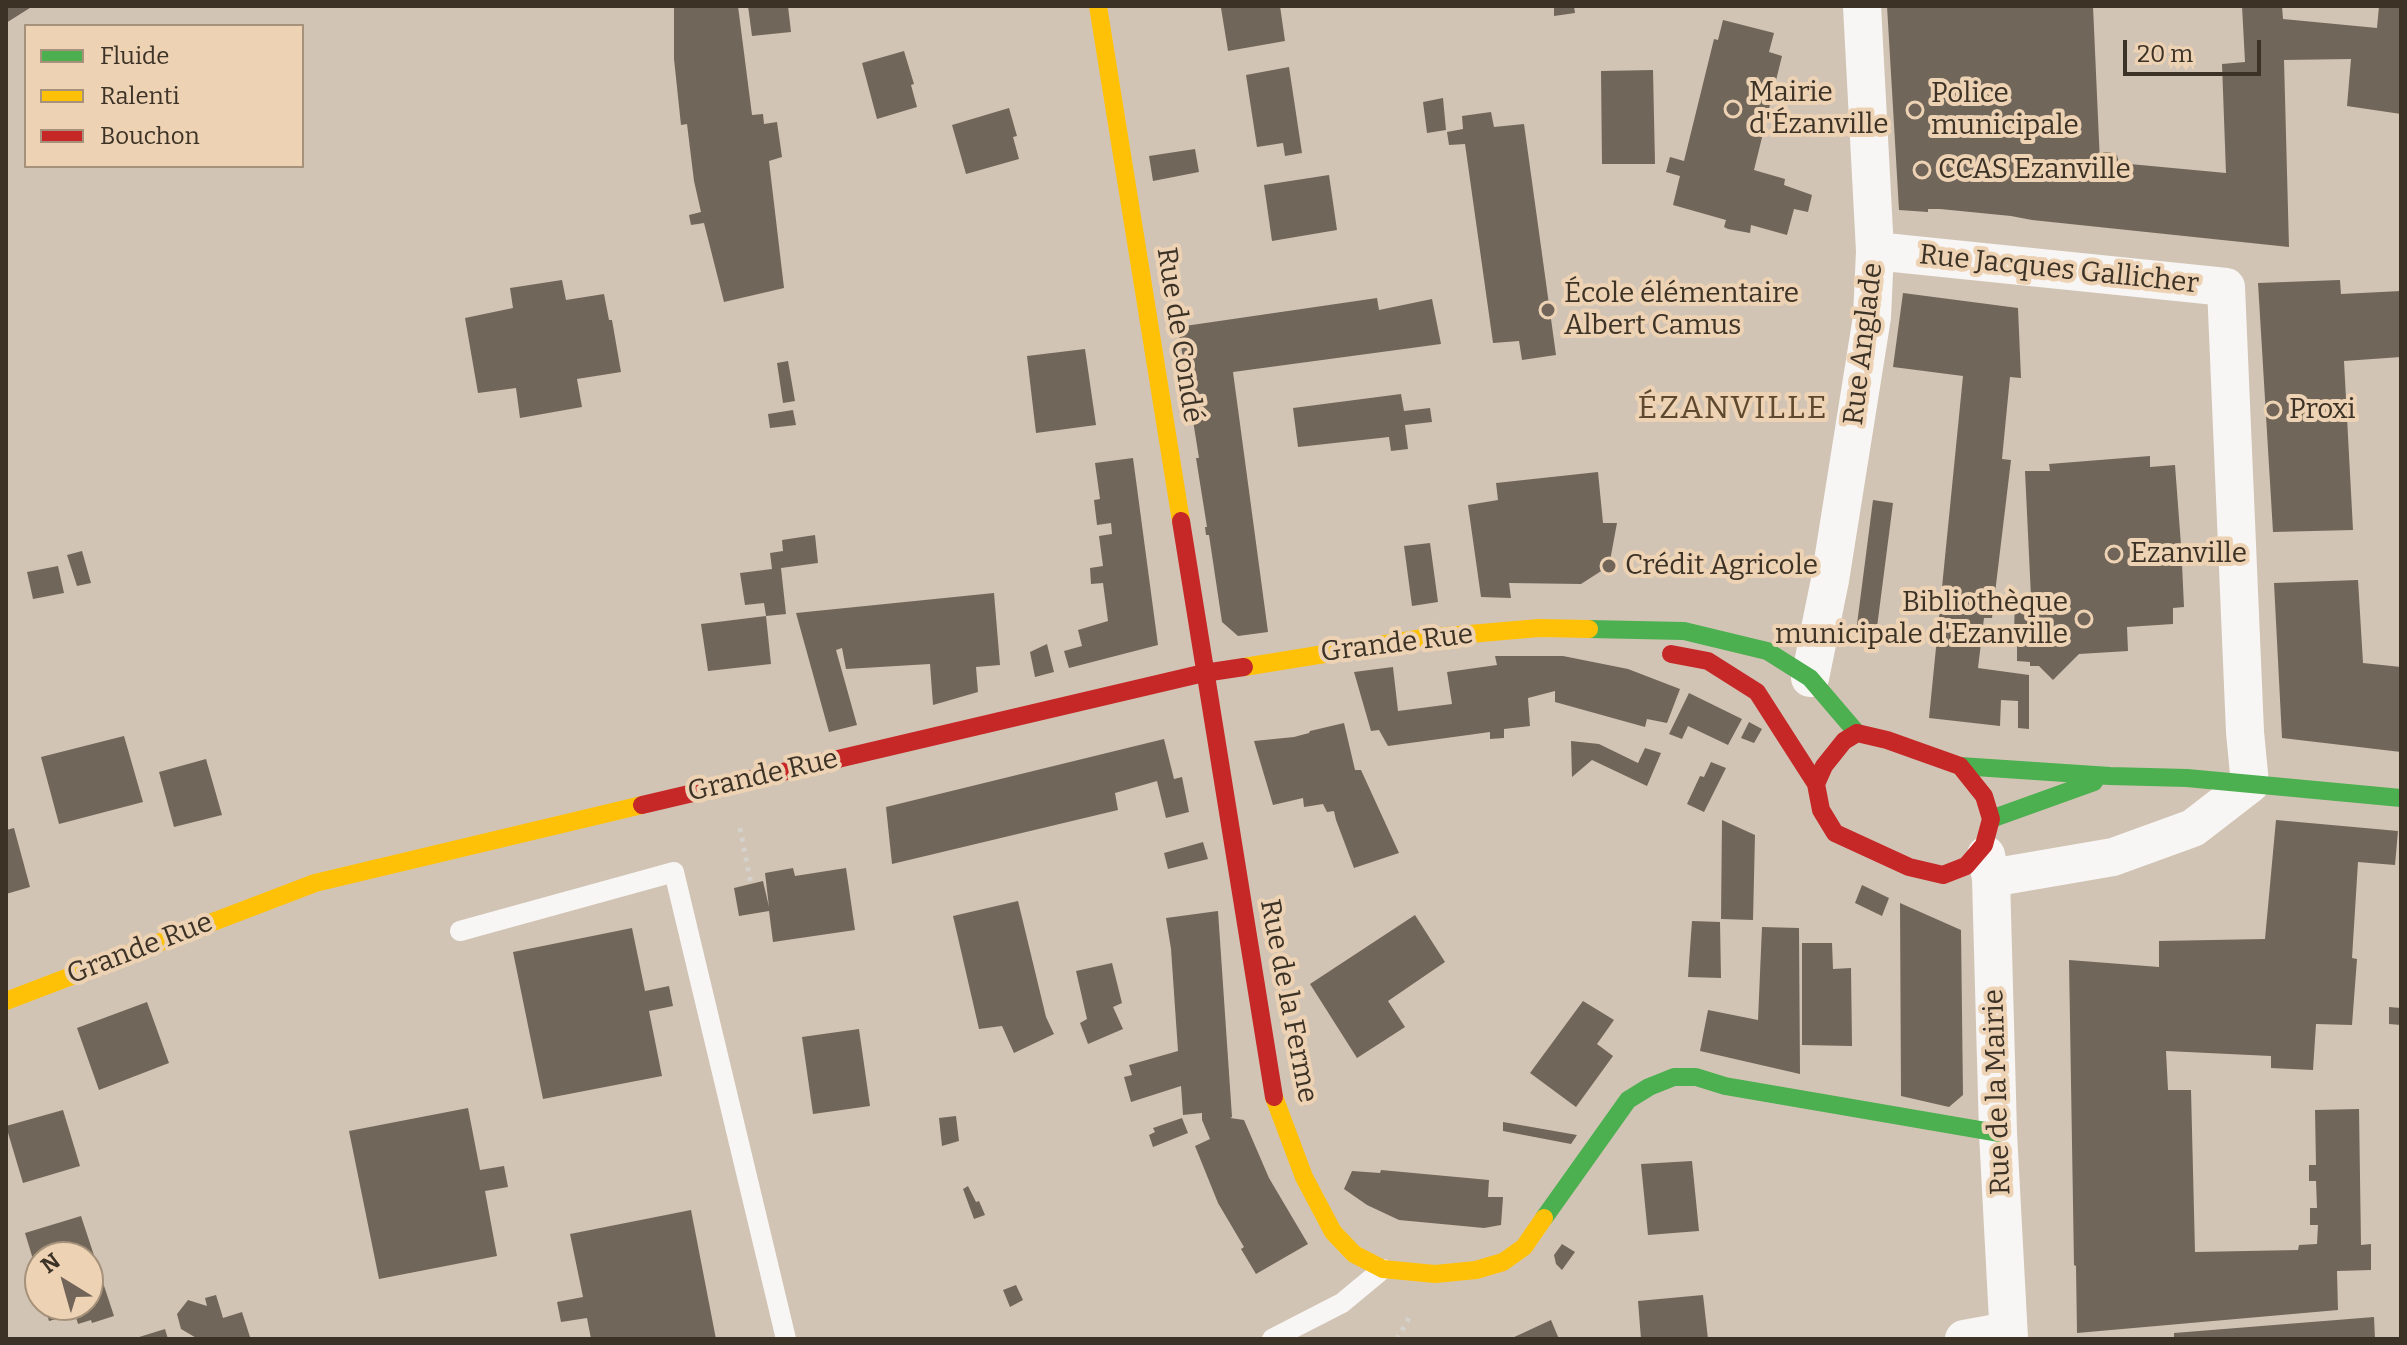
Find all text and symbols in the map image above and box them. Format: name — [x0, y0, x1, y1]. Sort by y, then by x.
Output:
legend — [24, 24, 304, 168]
scale bar — [2127, 24, 2265, 74]
text: 20 m — [2137, 40, 2193, 68]
text: Fluide — [100, 42, 169, 70]
place label: Mairie d'Ézanville — [1749, 76, 1889, 142]
place label: Police municipale — [1931, 77, 2079, 143]
text: Ralenti — [100, 82, 180, 110]
marker: Mairie d'Ézanville — [1724, 100, 1742, 118]
marker: Police municipale — [1906, 101, 1924, 119]
text: Bouchon — [100, 122, 200, 150]
place label: CCAS Ezanville — [1938, 153, 2131, 187]
marker: CCAS Ezanville — [1913, 161, 1931, 179]
street label: Rue Jacques Gallicher — [1918, 239, 2200, 301]
street label: Rue de Condé — [1149, 245, 1209, 425]
street label: Rue Anglade — [1837, 261, 1891, 427]
place label: École élémentaire Albert Camus — [1564, 277, 1799, 343]
marker: École élémentaire Albert Camus — [1539, 301, 1557, 319]
district label: ÉZANVILLE — [1637, 390, 1829, 428]
place label: Proxi — [2289, 393, 2356, 427]
marker: Proxi — [2264, 401, 2282, 419]
place label: Ezanville — [2130, 537, 2247, 571]
marker: Ezanville — [2105, 545, 2123, 563]
place label: Crédit Agricole — [1625, 549, 1818, 583]
marker: Crédit Agricole — [1600, 557, 1618, 575]
place label: Bibliothèque municipale d'Ezanville — [1775, 586, 2068, 652]
marker: Bibliothèque municipale d'Ezanville — [2075, 610, 2093, 628]
street label: Grande Rue — [1319, 618, 1475, 670]
street label: Grande Rue — [685, 742, 841, 810]
street label: Rue de la Ferme — [1252, 897, 1324, 1105]
street label: Grande Rue — [62, 906, 218, 992]
street label: Rue de la Mairie — [1978, 988, 2018, 1196]
north arrow — [24, 1241, 104, 1321]
text: N — [36, 1247, 65, 1279]

